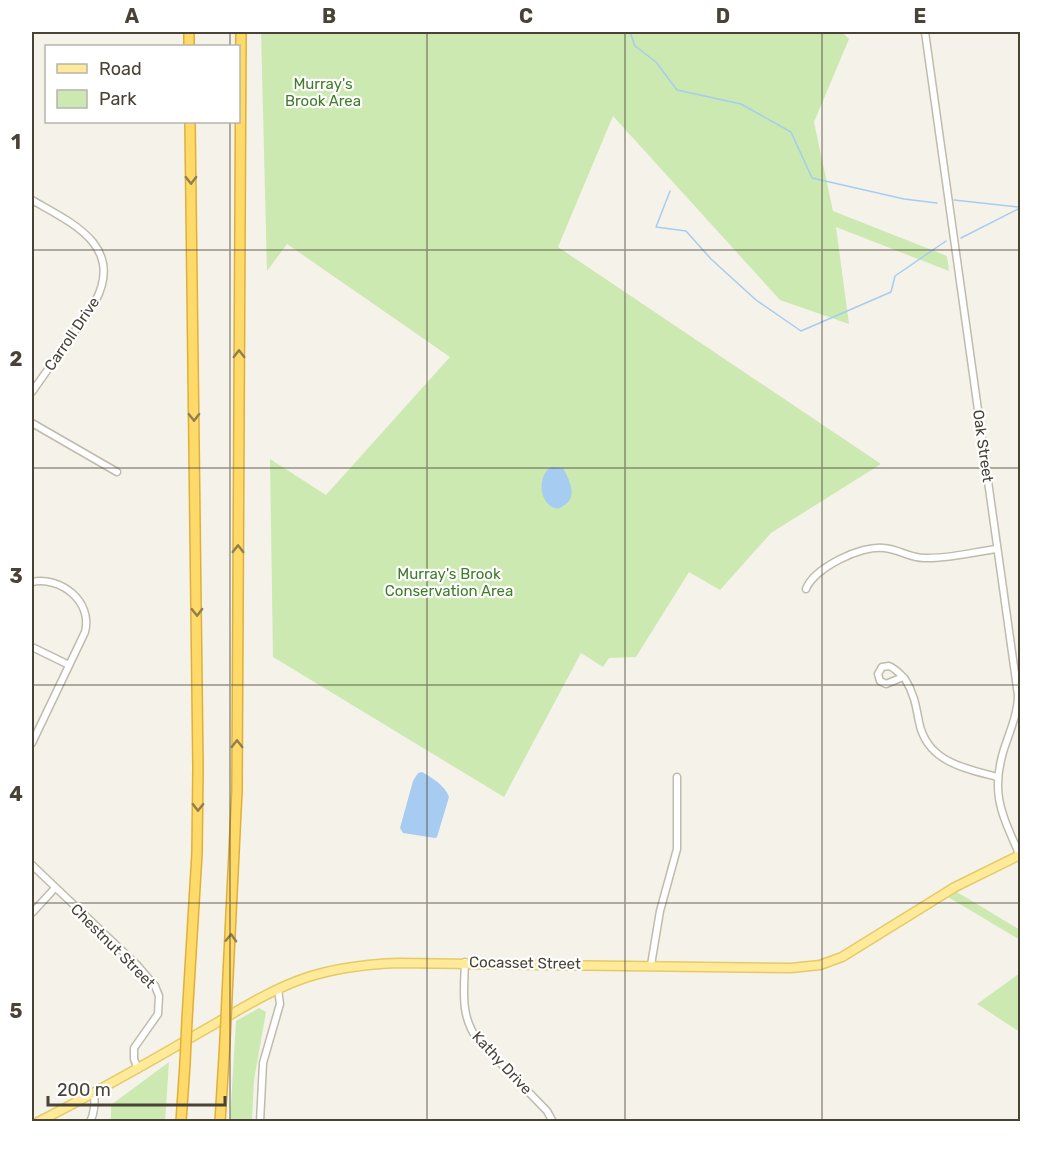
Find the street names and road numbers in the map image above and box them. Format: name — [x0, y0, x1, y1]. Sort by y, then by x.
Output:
street label: Carroll Drive — [41, 294, 103, 374]
street label: Oak Street — [969, 409, 997, 484]
street label: Chestnut Street — [67, 900, 159, 992]
street label: Cocasset Street — [469, 953, 581, 973]
street label: Kathy Drive — [468, 1028, 536, 1098]

